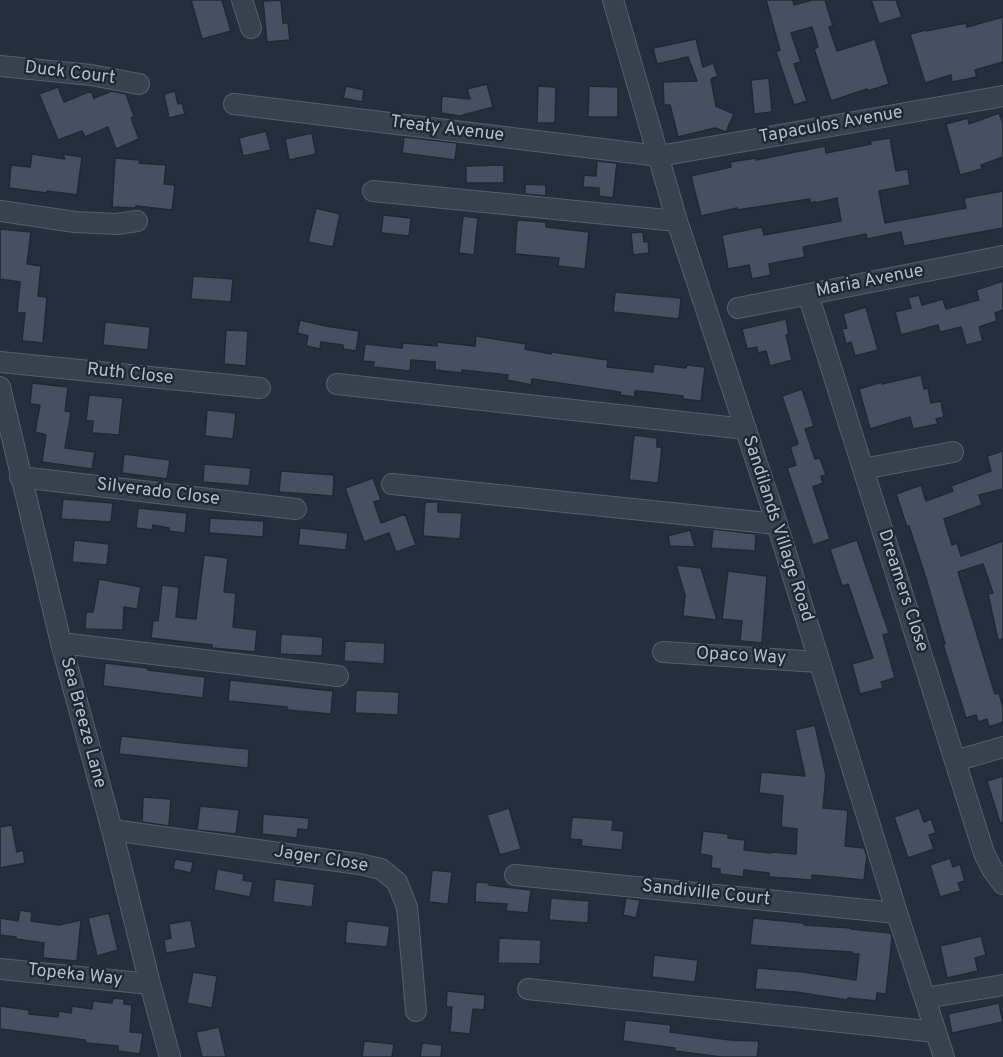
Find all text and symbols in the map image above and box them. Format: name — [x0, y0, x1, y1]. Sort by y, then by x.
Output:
street label: Duck Court — [23, 58, 117, 90]
street label: Tapaculos Avenue — [757, 103, 905, 149]
street label: Treaty Avenue — [389, 112, 505, 148]
street label: Maria Avenue — [814, 261, 926, 303]
street label: Ruth Close — [86, 360, 174, 390]
street label: Sandilands Village Road — [737, 433, 817, 625]
street label: Silverado Close — [95, 475, 221, 511]
street label: Dreamers Close — [872, 527, 932, 655]
street label: Opaco Way — [695, 644, 787, 670]
street label: Sea Breeze Lane — [54, 655, 110, 791]
street label: Jager Close — [272, 842, 370, 878]
street label: Sandiville Court — [641, 877, 771, 911]
street label: Topeka Way — [26, 960, 124, 992]

